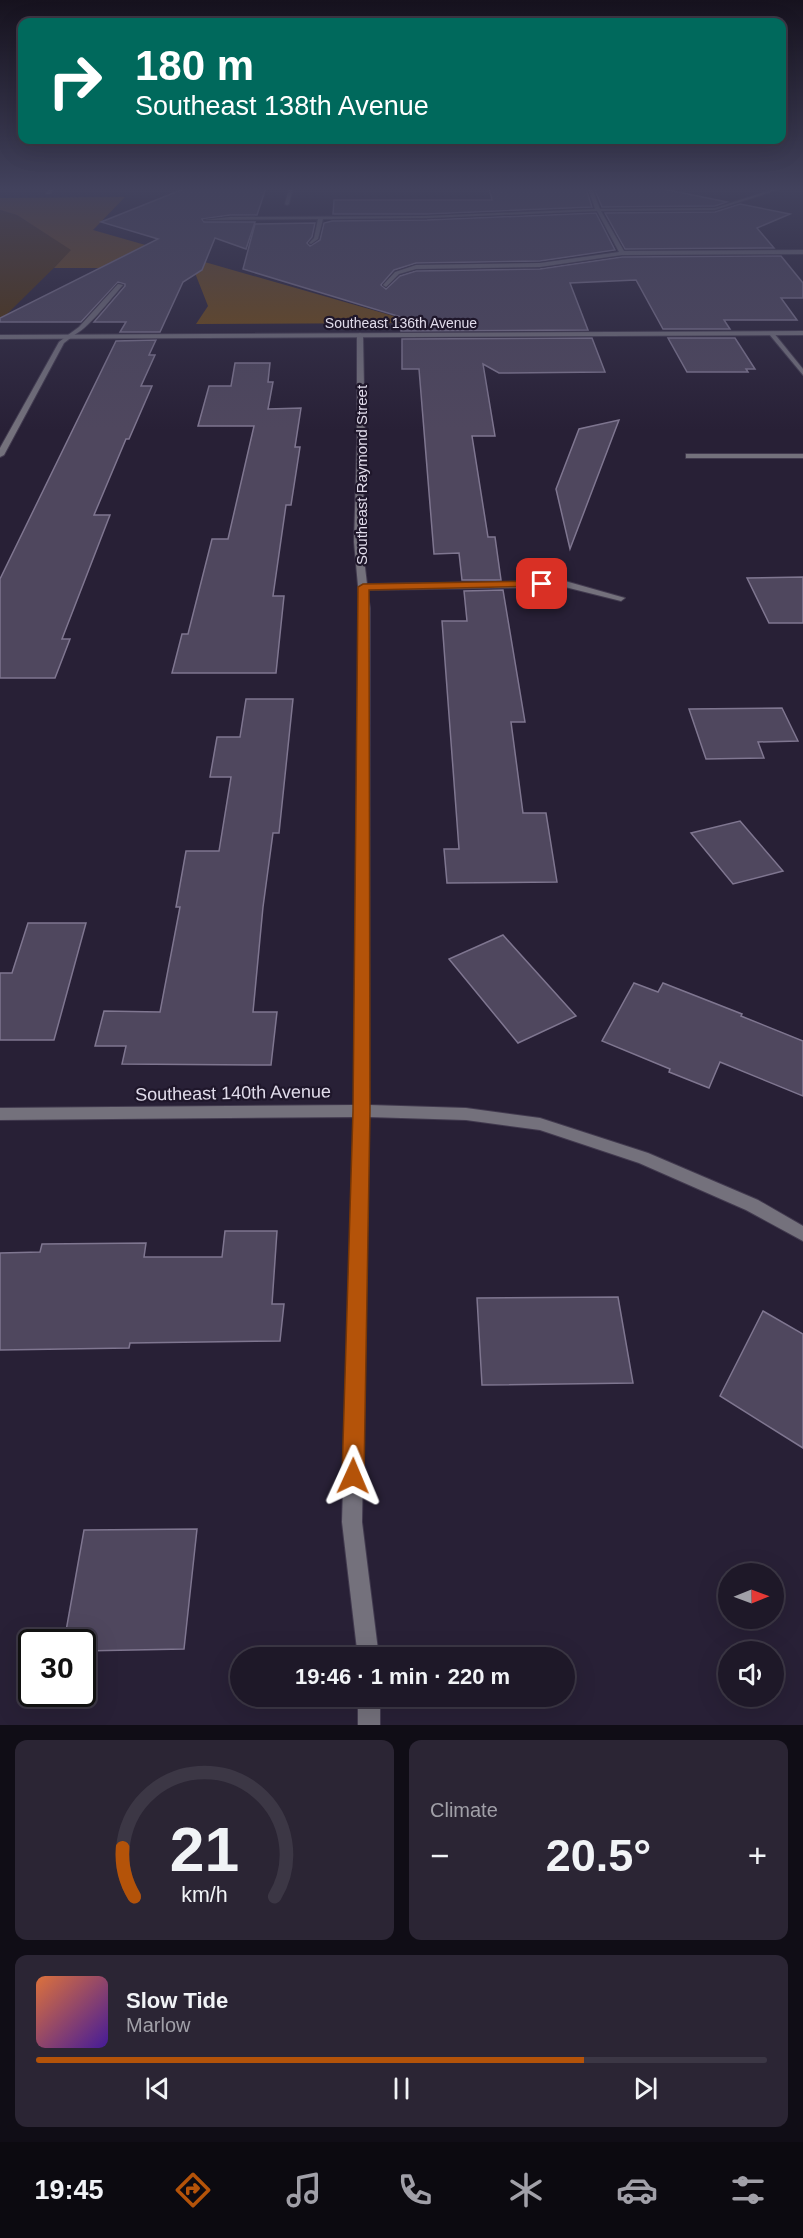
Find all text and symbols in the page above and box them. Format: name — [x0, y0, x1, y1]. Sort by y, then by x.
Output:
icon: right — [36, 42, 114, 120]
text: 180 m — [135, 42, 254, 89]
text: Southeast 138th Avenue — [135, 91, 429, 121]
street label: Southeast 136th Avenue — [325, 315, 477, 331]
street label: Southeast Raymond Street — [353, 384, 370, 565]
pin — [516, 558, 567, 609]
icon: arrive — [525, 567, 558, 600]
street label: Southeast 140th Avenue — [135, 1081, 331, 1105]
position arrow — [321, 1444, 385, 1508]
north arrow — [718, 1563, 784, 1629]
map controls — [718, 1563, 784, 1707]
speed limit sign: 30 — [18, 1629, 96, 1707]
button: sound — [718, 1641, 784, 1707]
text: 19:46 · 1 min · 220 m — [295, 1664, 510, 1689]
text: Climate — [430, 1799, 498, 1821]
text: 21 — [170, 1815, 239, 1884]
text: 20.5° — [546, 1830, 651, 1881]
text: − — [430, 1837, 449, 1874]
text: + — [748, 1837, 767, 1874]
text: km/h — [181, 1883, 228, 1907]
text: Slow Tide — [126, 1988, 228, 2013]
text: Marlow — [126, 2014, 190, 2036]
icon: previous — [141, 2072, 174, 2105]
icon: pause — [385, 2072, 418, 2105]
icon: next — [629, 2072, 662, 2105]
icon: directions — [172, 2169, 214, 2211]
icon: music — [283, 2169, 325, 2211]
icon: phone — [394, 2169, 436, 2211]
icon: climate — [505, 2169, 547, 2211]
icon: car — [616, 2169, 658, 2211]
icon: filters — [727, 2169, 769, 2211]
text: 19:45 — [34, 2175, 103, 2205]

